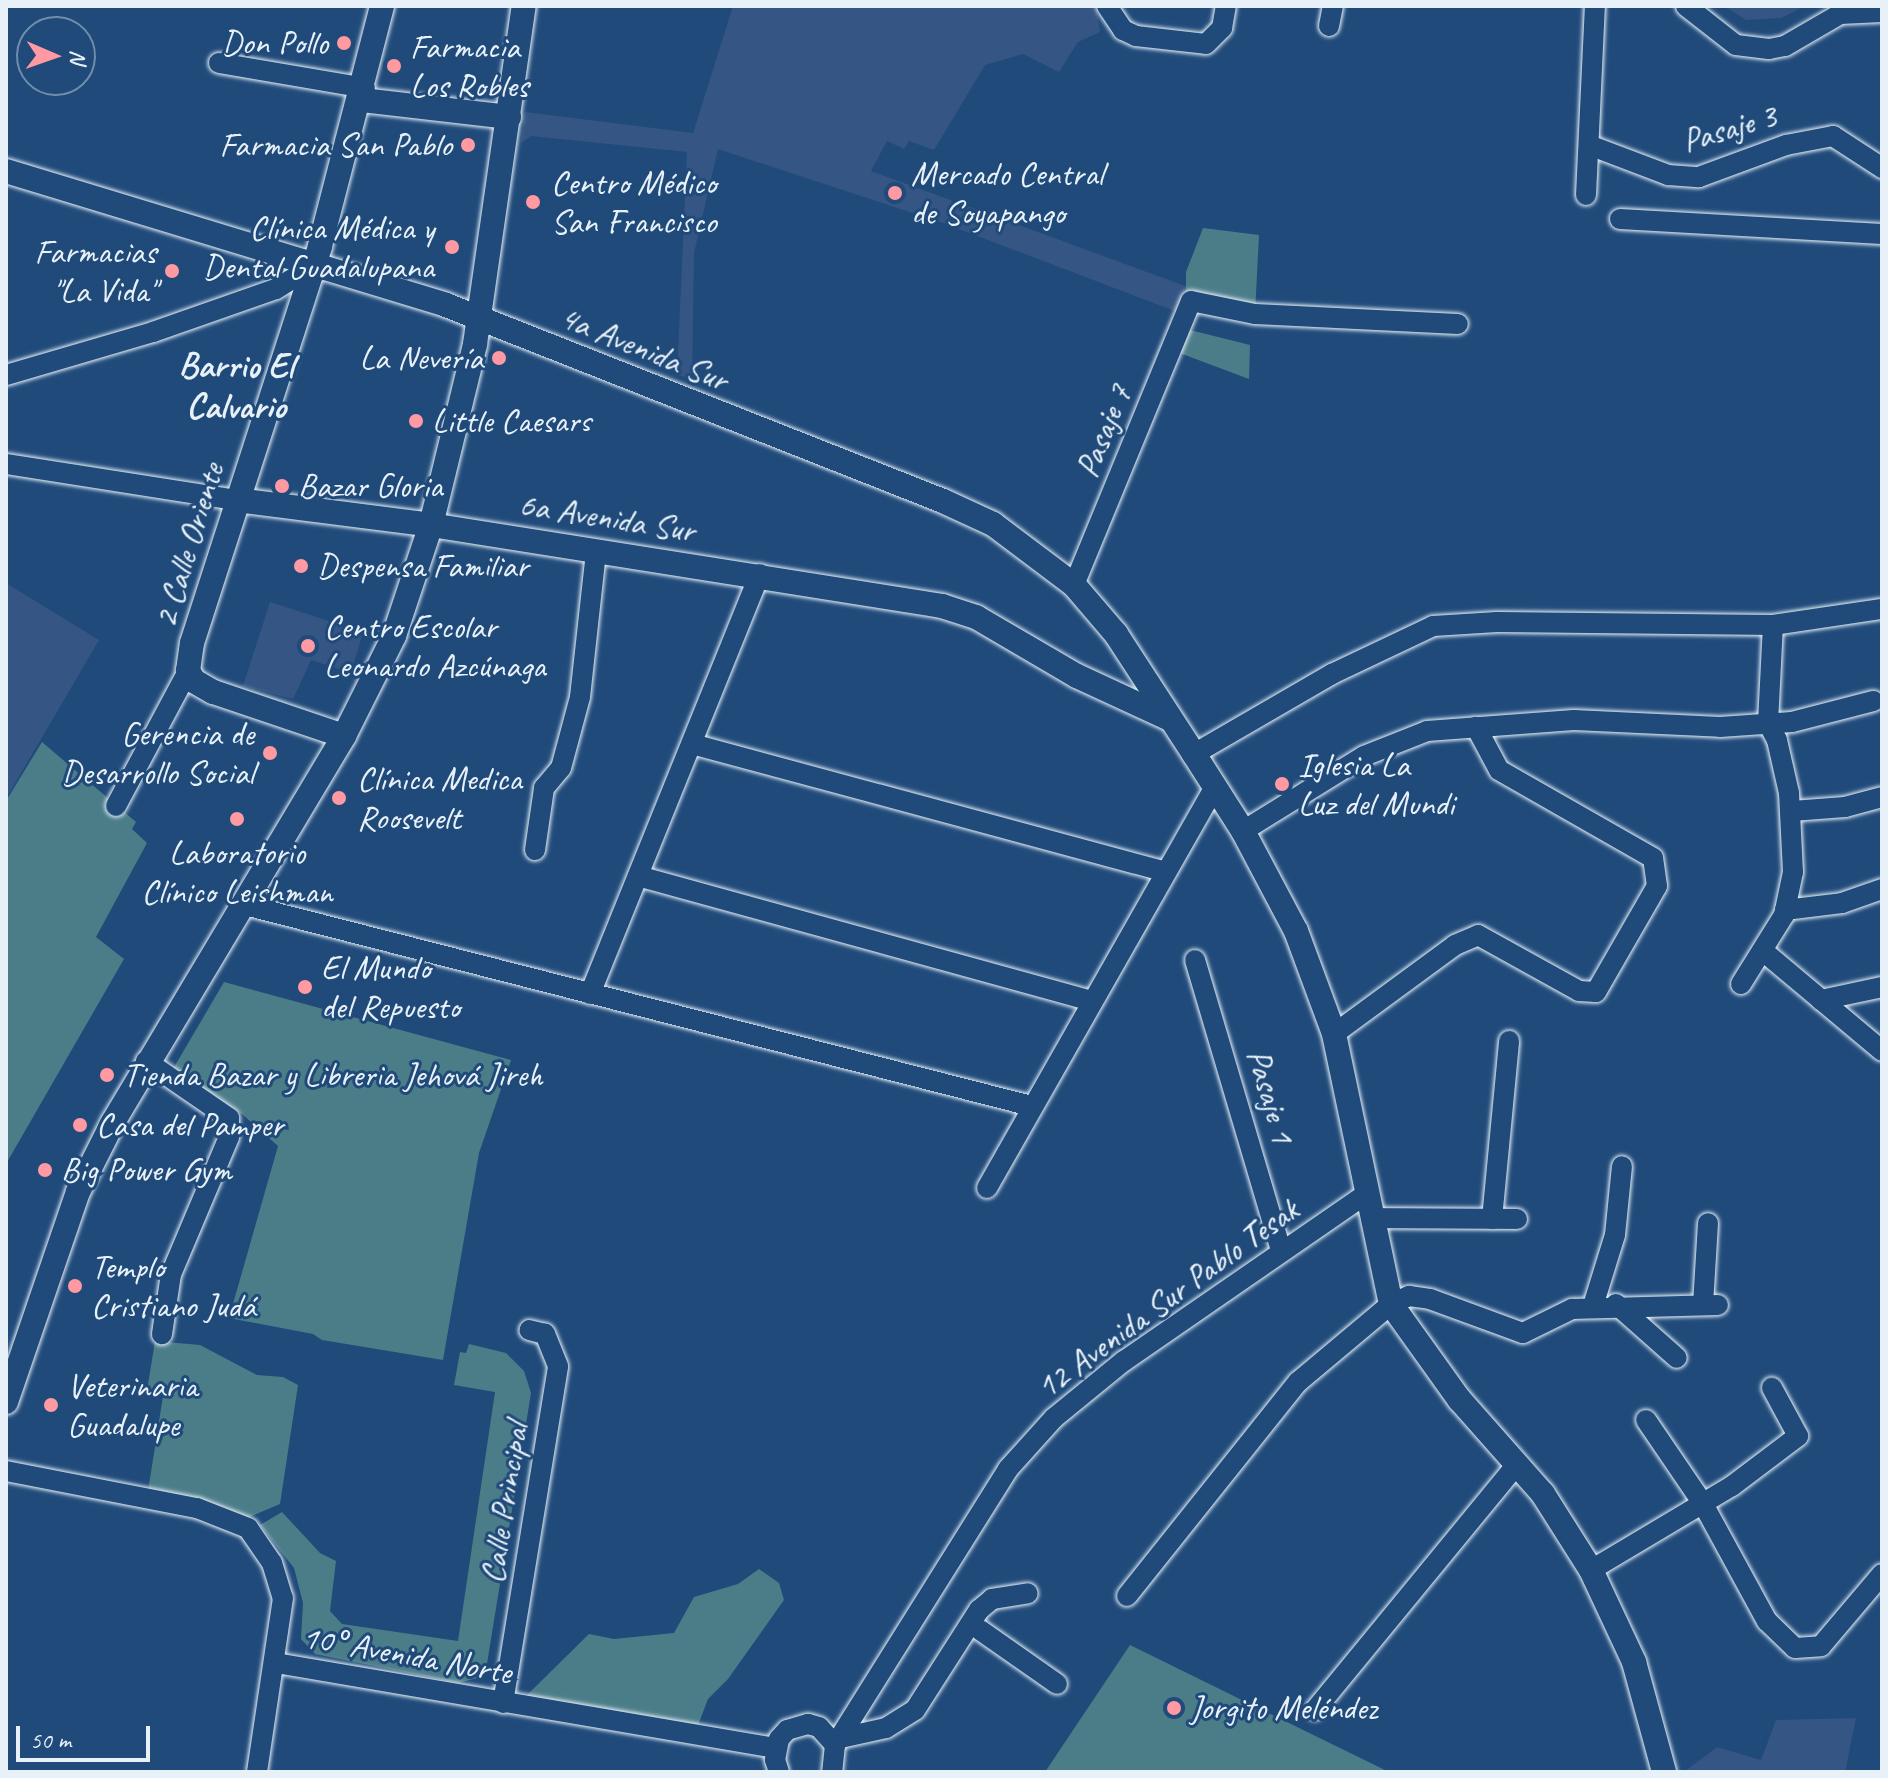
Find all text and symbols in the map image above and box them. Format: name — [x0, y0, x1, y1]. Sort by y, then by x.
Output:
north arrow — [16, 16, 96, 96]
place label: Don Pollo — [222, 23, 328, 63]
place label: Farmacia Los Robles — [410, 26, 529, 106]
marker: Don Pollo — [335, 34, 353, 52]
text: N — [64, 49, 92, 64]
marker: Farmacia Los Robles — [385, 57, 403, 75]
street label: Pasaje 3 — [1677, 95, 1781, 161]
place label: Farmacia San Pablo — [218, 125, 452, 165]
marker: Farmacia San Pablo — [459, 136, 477, 154]
place label: Mercado Central de Soyapango — [911, 153, 1103, 232]
place label: Centro Médico San Francisco — [551, 162, 717, 242]
marker: Mercado Central de Soyapango — [886, 184, 904, 202]
marker: Centro Médico San Francisco — [522, 191, 544, 213]
place label: Clínica Médica y Dental Guadalupana — [205, 207, 434, 286]
place label: Farmacias "La Vida" — [35, 231, 156, 310]
marker: Clínica Médica y Dental Guadalupana — [441, 236, 463, 258]
marker: Farmacias "La Vida" — [163, 262, 181, 280]
street label: 4a Avenida Sur — [555, 296, 733, 400]
place label: La Nevería — [358, 338, 483, 378]
district label: Barrio El Calvario — [178, 343, 294, 428]
marker: La Nevería — [490, 349, 508, 367]
street label: Pasaje 7 — [1066, 379, 1140, 483]
place label: Little Caesars — [432, 401, 592, 441]
marker: Little Caesars — [407, 412, 425, 430]
street label: 2 Calle Oriente — [144, 458, 232, 632]
place label: Bazar Gloria — [298, 466, 443, 506]
marker: Bazar Gloria — [273, 477, 291, 495]
street label: 6a Avenida Sur — [517, 483, 697, 551]
place label: Despensa Familiar — [317, 546, 526, 586]
marker: Despensa Familiar — [292, 557, 310, 575]
place label: Centro Escolar Leonardo Azcúnaga — [324, 606, 545, 686]
marker: Centro Escolar Leonardo Azcúnaga — [299, 637, 317, 655]
place label: Gerencia de Desarrollo Social — [63, 713, 254, 792]
marker: Gerencia de Desarrollo Social — [261, 744, 279, 762]
place label: Iglesia La Luz del Mundi — [1298, 744, 1454, 824]
place label: Clínica Medica Roosevelt — [357, 758, 522, 838]
marker: Iglesia La Luz del Mundi — [1273, 775, 1291, 793]
marker: Clínica Medica Roosevelt — [328, 787, 350, 809]
marker: Laboratorio Clínico Leishman — [228, 810, 246, 828]
place label: Laboratorio Clínico Leishman — [142, 832, 332, 912]
place label: El Mundo del Repuesto — [321, 947, 460, 1026]
marker: El Mundo del Repuesto — [296, 978, 314, 996]
street label: Pasaje 1 — [1238, 1044, 1304, 1148]
place label: Tienda Bazar y Libreria Jehová Jireh — [123, 1055, 544, 1095]
marker: Tienda Bazar y Libreria Jehová Jireh — [98, 1066, 116, 1084]
place label: Casa del Pamper — [96, 1105, 283, 1145]
marker: Casa del Pamper — [71, 1116, 89, 1134]
place label: Big Power Gym — [61, 1150, 230, 1190]
marker: Big Power Gym — [36, 1161, 54, 1179]
street label: 12 Avenida Sur Pablo Tesak — [1027, 1189, 1307, 1407]
place label: Templo Cristiano Judá — [91, 1246, 255, 1326]
marker: Templo Cristiano Judá — [66, 1277, 84, 1295]
place label: Veterinaria Guadalupe — [67, 1365, 197, 1444]
marker: Veterinaria Guadalupe — [42, 1396, 60, 1414]
street label: Calle Principal — [471, 1419, 537, 1587]
street label: 10° Avenida Norte — [299, 1616, 515, 1692]
place label: Jorgito Meléndez — [1190, 1688, 1377, 1728]
marker: Jorgito Meléndez — [1165, 1699, 1183, 1717]
scale bar — [20, 1710, 154, 1760]
text: 50 m — [30, 1725, 71, 1755]

